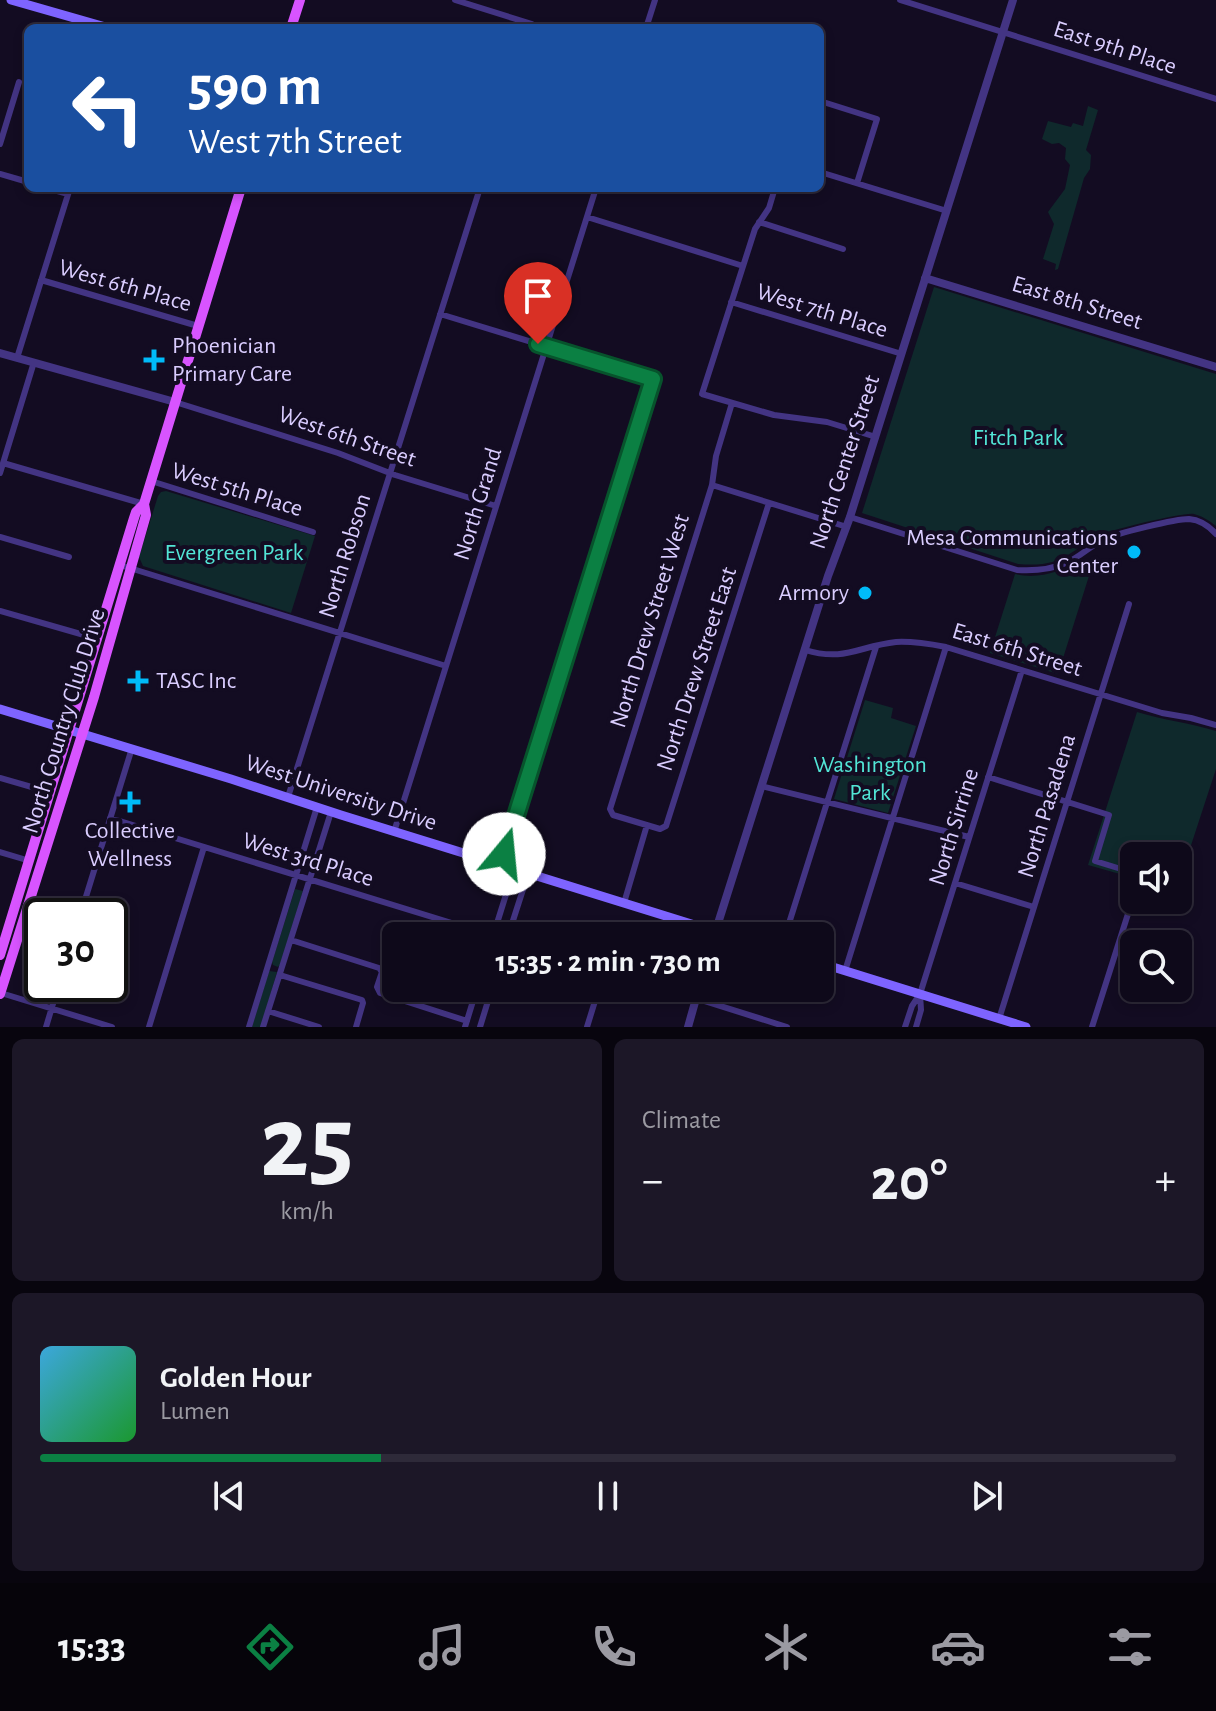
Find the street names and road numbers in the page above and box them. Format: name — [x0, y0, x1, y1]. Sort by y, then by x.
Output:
street label: East 9th Place — [1051, 17, 1179, 79]
street label: West 6th Place — [56, 256, 194, 316]
street label: East 8th Street — [1009, 272, 1145, 334]
street label: West 7th Place — [754, 280, 890, 342]
street label: North Center Street — [806, 372, 885, 552]
street label: West 6th Street — [275, 402, 419, 472]
street label: North Grand — [450, 445, 506, 563]
street label: West 5th Place — [169, 459, 305, 521]
street label: North Robson — [315, 491, 375, 621]
street label: North Drew Street West — [606, 511, 694, 731]
street label: North Drew Street East — [653, 564, 741, 774]
street label: North Country Club Drive — [18, 605, 110, 837]
street label: East 6th Street — [949, 619, 1085, 681]
street label: North Pasadena — [1014, 731, 1080, 881]
street label: West University Drive — [242, 751, 440, 835]
street label: North Sirrine — [925, 766, 983, 888]
street label: West 3rd Place — [240, 829, 376, 891]

